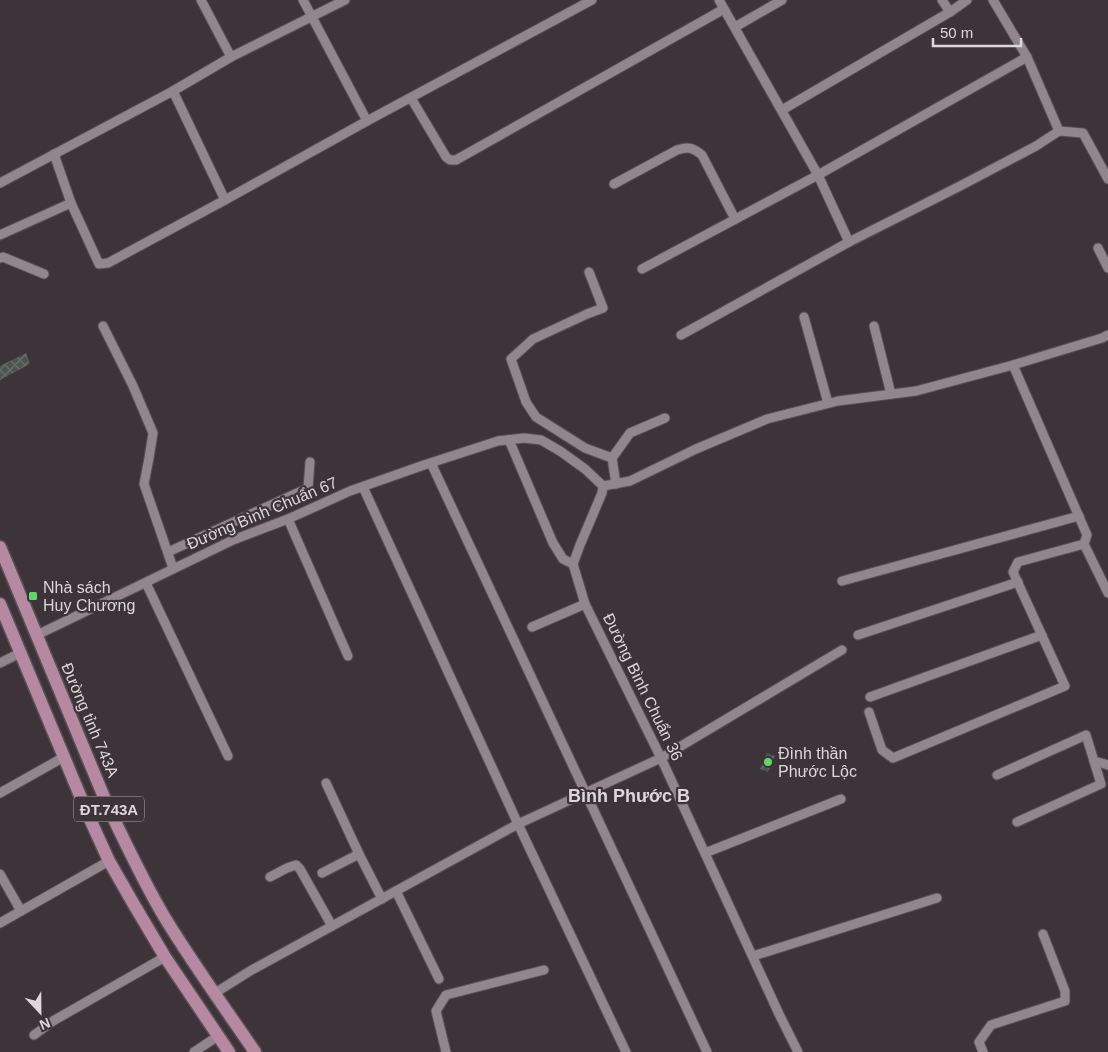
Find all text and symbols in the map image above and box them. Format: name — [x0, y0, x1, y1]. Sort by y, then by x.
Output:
scale bar — [933, 15, 1020, 47]
text: 50 m — [940, 24, 973, 41]
street label: Đường Bình Chuẩn 67 — [184, 474, 340, 552]
place label: Nhà sách Huy Chương — [43, 579, 135, 614]
marker: Nhà sách Huy Chương — [27, 590, 39, 602]
street label: Đường Bình Chuẩn 36 — [600, 611, 686, 764]
street label: Đường tỉnh 743A — [58, 660, 122, 780]
place label: Đình thần Phước Lộc — [778, 745, 857, 780]
marker: Đình thần Phước Lộc — [762, 756, 774, 768]
district label: Bình Phước B — [568, 786, 690, 806]
road number: ĐT.743A — [74, 796, 144, 822]
north arrow — [15, 987, 65, 1037]
text: N — [37, 1015, 53, 1033]

